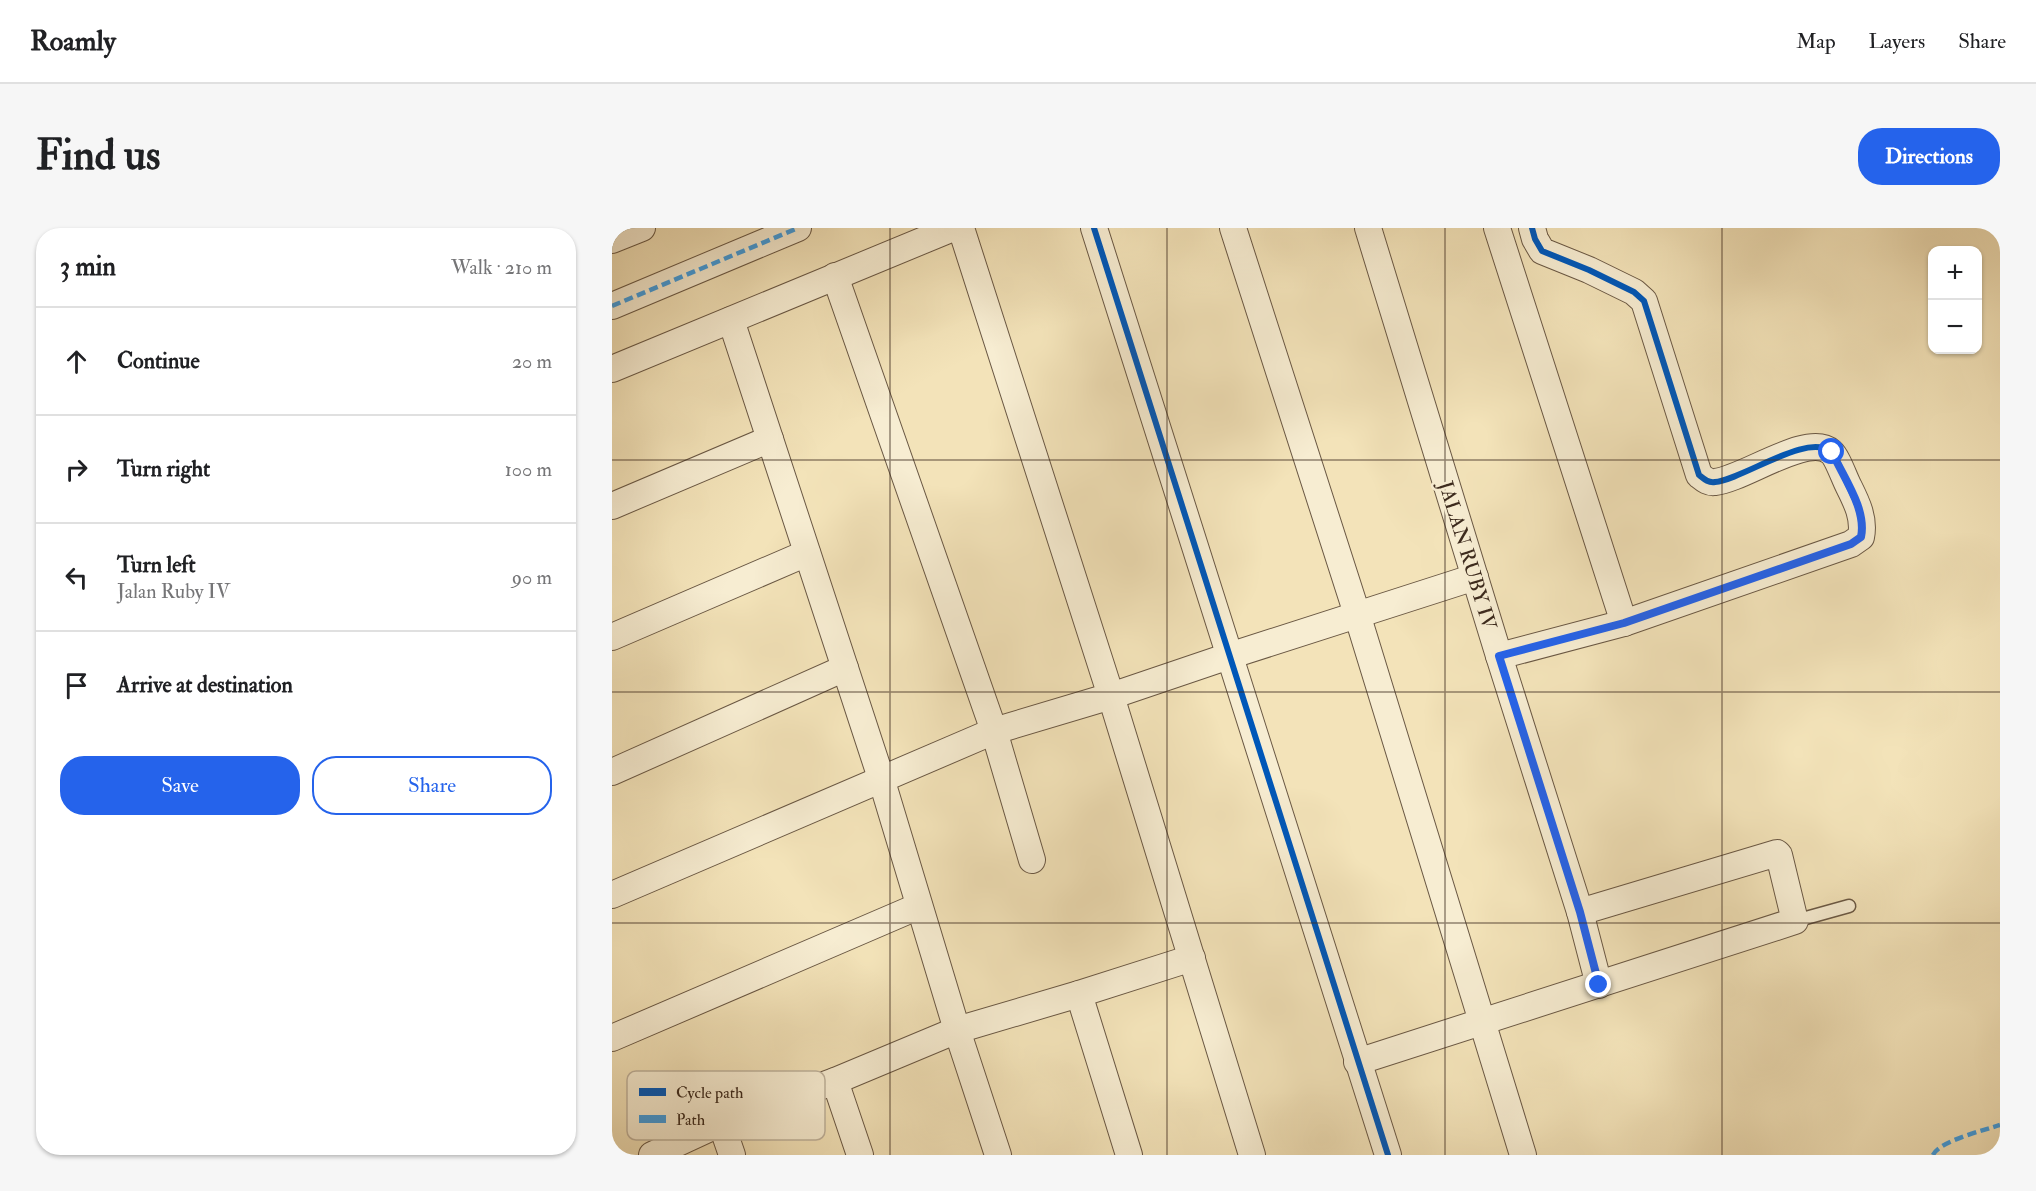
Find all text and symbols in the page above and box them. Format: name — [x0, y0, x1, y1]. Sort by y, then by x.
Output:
text: Roamly — [30, 24, 116, 59]
text: Map — [1796, 28, 1836, 55]
text: Layers — [1869, 28, 1925, 55]
text: Share — [1958, 28, 2006, 55]
button: Directions — [1858, 128, 2000, 185]
text: Find us — [36, 130, 160, 182]
map controls — [1928, 246, 1982, 354]
button: + — [1928, 246, 1982, 300]
text: 3 min — [60, 251, 116, 283]
text: Walk · 210 m — [451, 255, 552, 280]
button: − — [1928, 300, 1982, 354]
icon: ahead — [60, 345, 93, 378]
text: Continue — [117, 347, 200, 375]
text: 20 m — [512, 349, 552, 374]
route start — [1818, 438, 1844, 464]
icon: right — [60, 453, 93, 486]
text: Turn right — [117, 455, 210, 483]
text: 100 m — [505, 457, 552, 482]
street label: JALAN RUBY IV — [1433, 477, 1502, 633]
text: Turn left — [117, 551, 196, 579]
icon: left — [60, 561, 93, 594]
text: 90 m — [512, 565, 552, 590]
text: Jalan Ruby IV — [117, 579, 230, 604]
icon: arrive — [60, 669, 93, 702]
text: Arrive at destination — [117, 671, 293, 699]
button: Save — [60, 756, 300, 815]
button: Share — [312, 756, 552, 815]
route end — [1585, 971, 1611, 997]
legend — [627, 1071, 825, 1140]
text: Cycle path — [676, 1083, 744, 1104]
text: Path — [676, 1110, 706, 1130]

